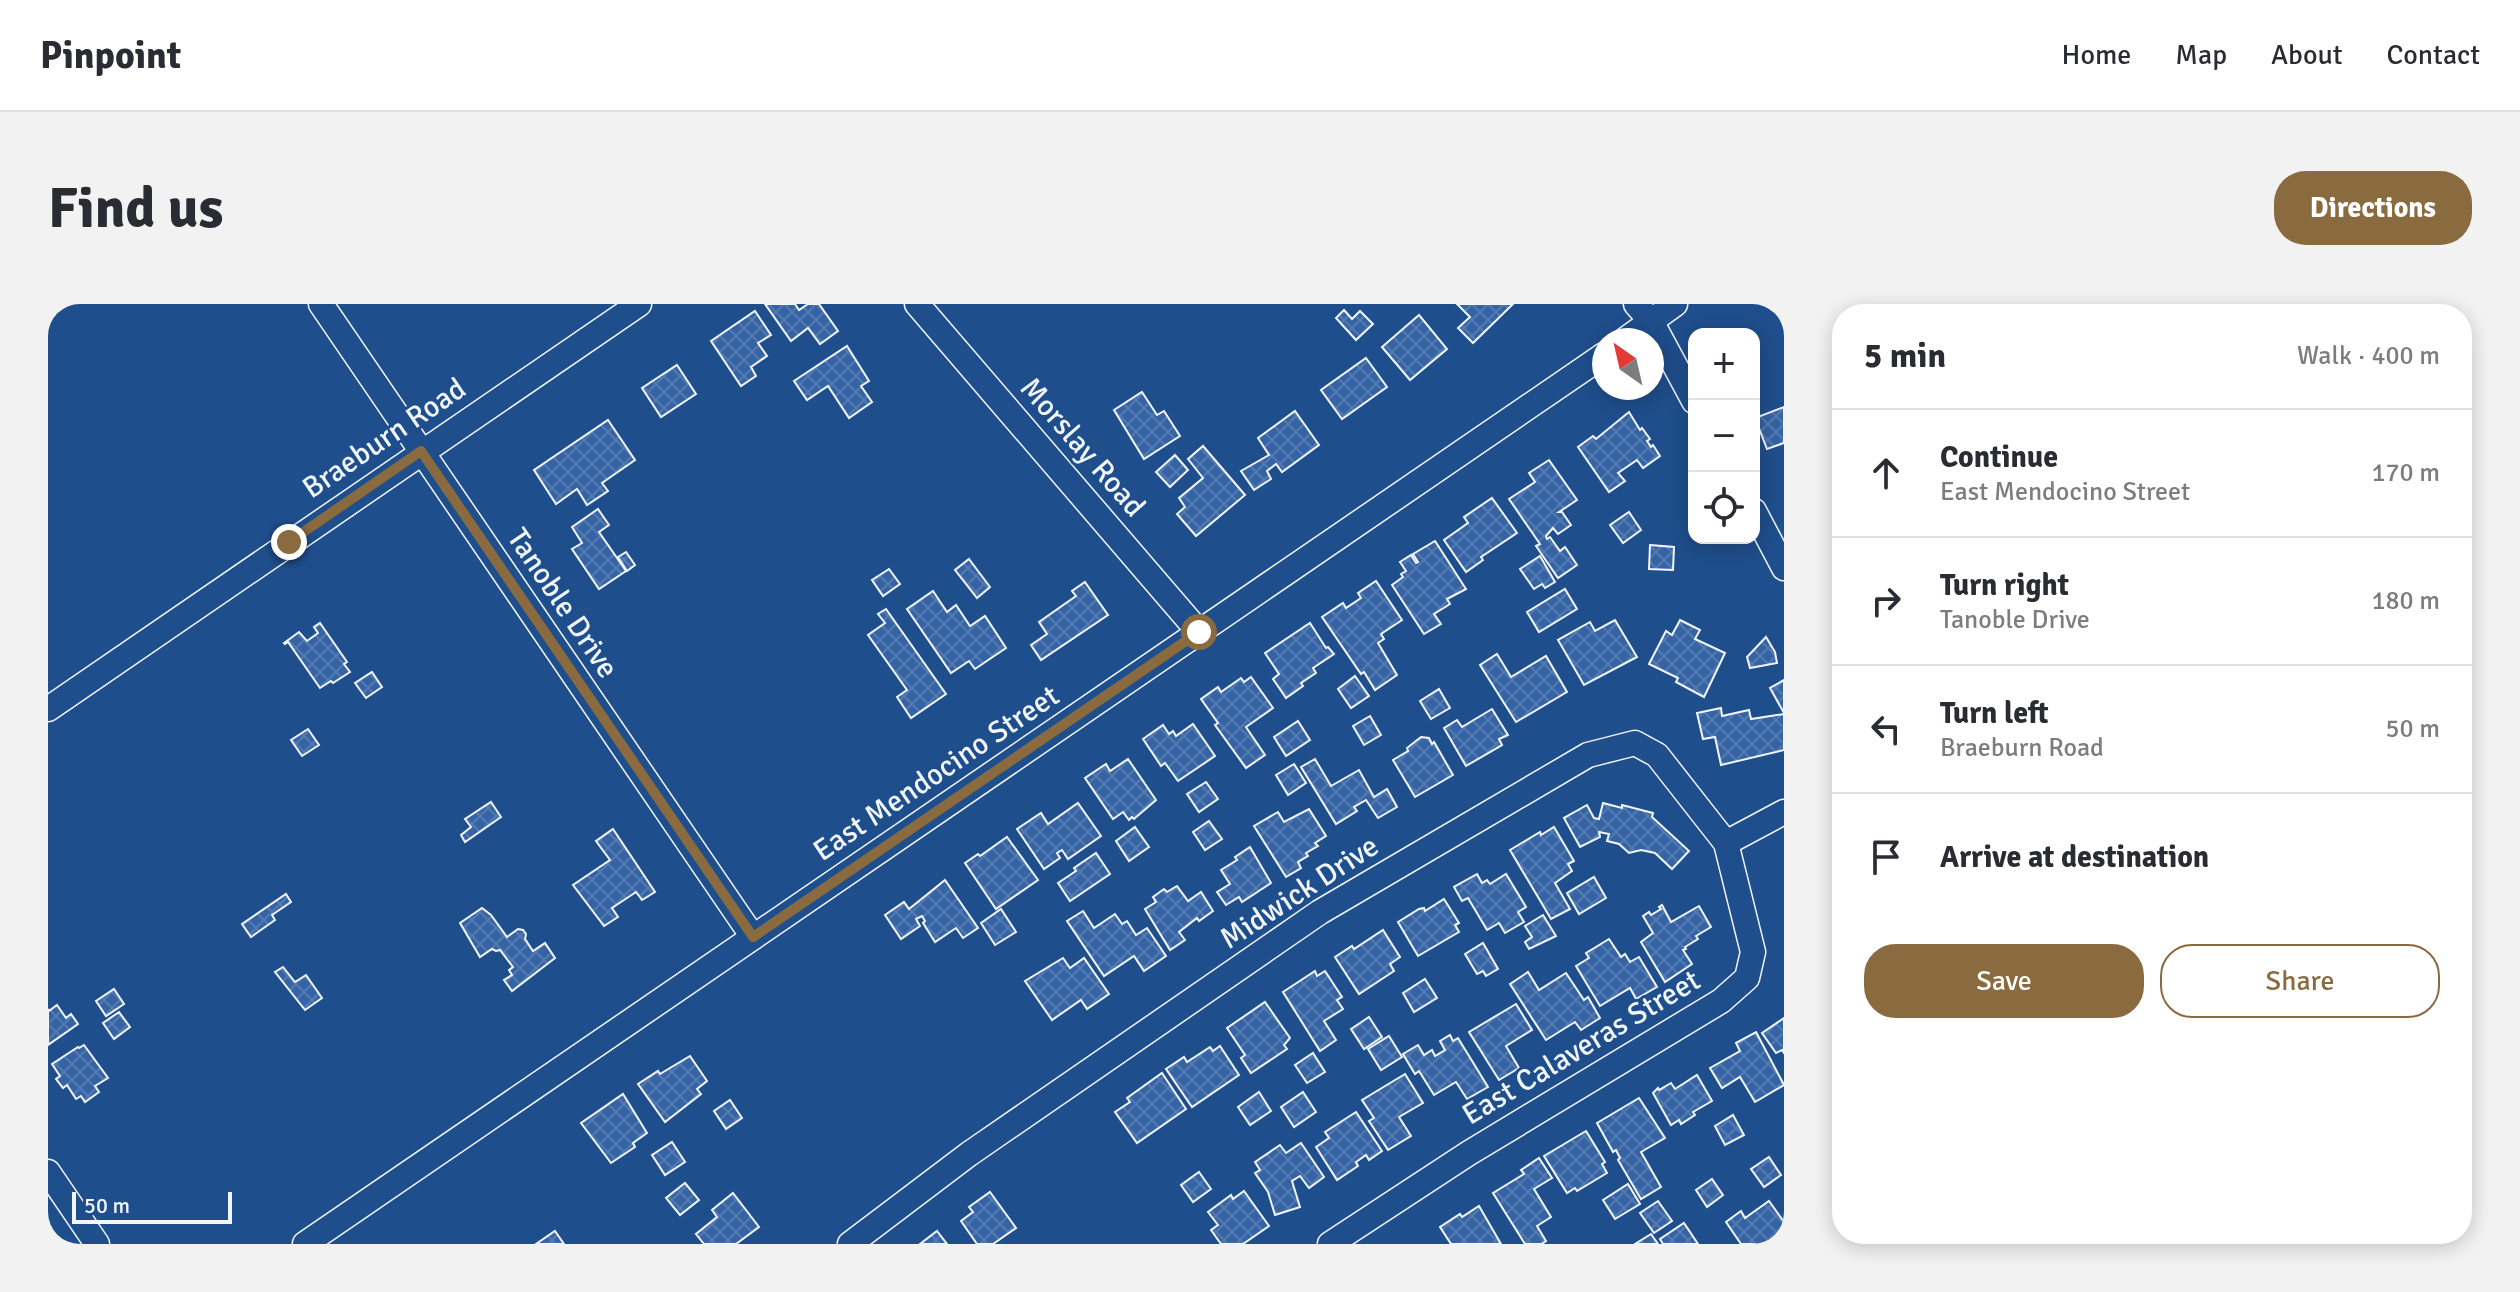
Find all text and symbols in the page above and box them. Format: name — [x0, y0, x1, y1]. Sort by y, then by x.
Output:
text: Pinpoint — [40, 32, 181, 79]
text: Home — [2062, 38, 2131, 72]
text: Map — [2175, 38, 2227, 72]
text: About — [2271, 38, 2343, 72]
text: Contact — [2387, 38, 2480, 72]
button: Directions — [2274, 171, 2472, 245]
text: Find us — [48, 174, 223, 243]
north arrow — [1592, 328, 1664, 400]
map controls — [1688, 328, 1760, 544]
button: + — [1688, 328, 1760, 400]
text: 5 min — [1864, 335, 1946, 377]
text: Walk · 400 m — [2297, 340, 2440, 372]
street label: Braeburn Road — [296, 370, 473, 507]
street label: Morslay Road — [1012, 370, 1153, 525]
button: − — [1688, 400, 1760, 472]
text: Continue — [1940, 439, 2058, 476]
icon: ahead — [1864, 451, 1908, 495]
text: 170 m — [2371, 457, 2440, 489]
button: locate — [1688, 472, 1760, 544]
text: East Mendocino Street — [1940, 476, 2190, 508]
street label: Tanoble Drive — [499, 521, 626, 685]
route end — [271, 524, 307, 560]
text: Turn right — [1940, 567, 2069, 604]
icon: right — [1864, 579, 1908, 623]
text: 180 m — [2371, 585, 2440, 617]
text: Tanoble Drive — [1940, 604, 2090, 636]
route start — [1181, 614, 1217, 650]
street label: East Mendocino Street — [806, 677, 1066, 869]
text: Turn left — [1940, 695, 2049, 732]
icon: left — [1864, 707, 1908, 751]
text: 50 m — [2385, 713, 2440, 745]
text: Braeburn Road — [1940, 732, 2104, 764]
street label: Midwick Drive — [1213, 828, 1385, 957]
icon: arrive — [1864, 835, 1908, 879]
text: Arrive at destination — [1940, 839, 2209, 876]
button: Save — [1864, 944, 2144, 1018]
button: Share — [2160, 944, 2440, 1018]
street label: East Calaveras Street — [1456, 962, 1707, 1133]
scale bar — [72, 1188, 232, 1224]
text: 50 m — [84, 1192, 130, 1219]

